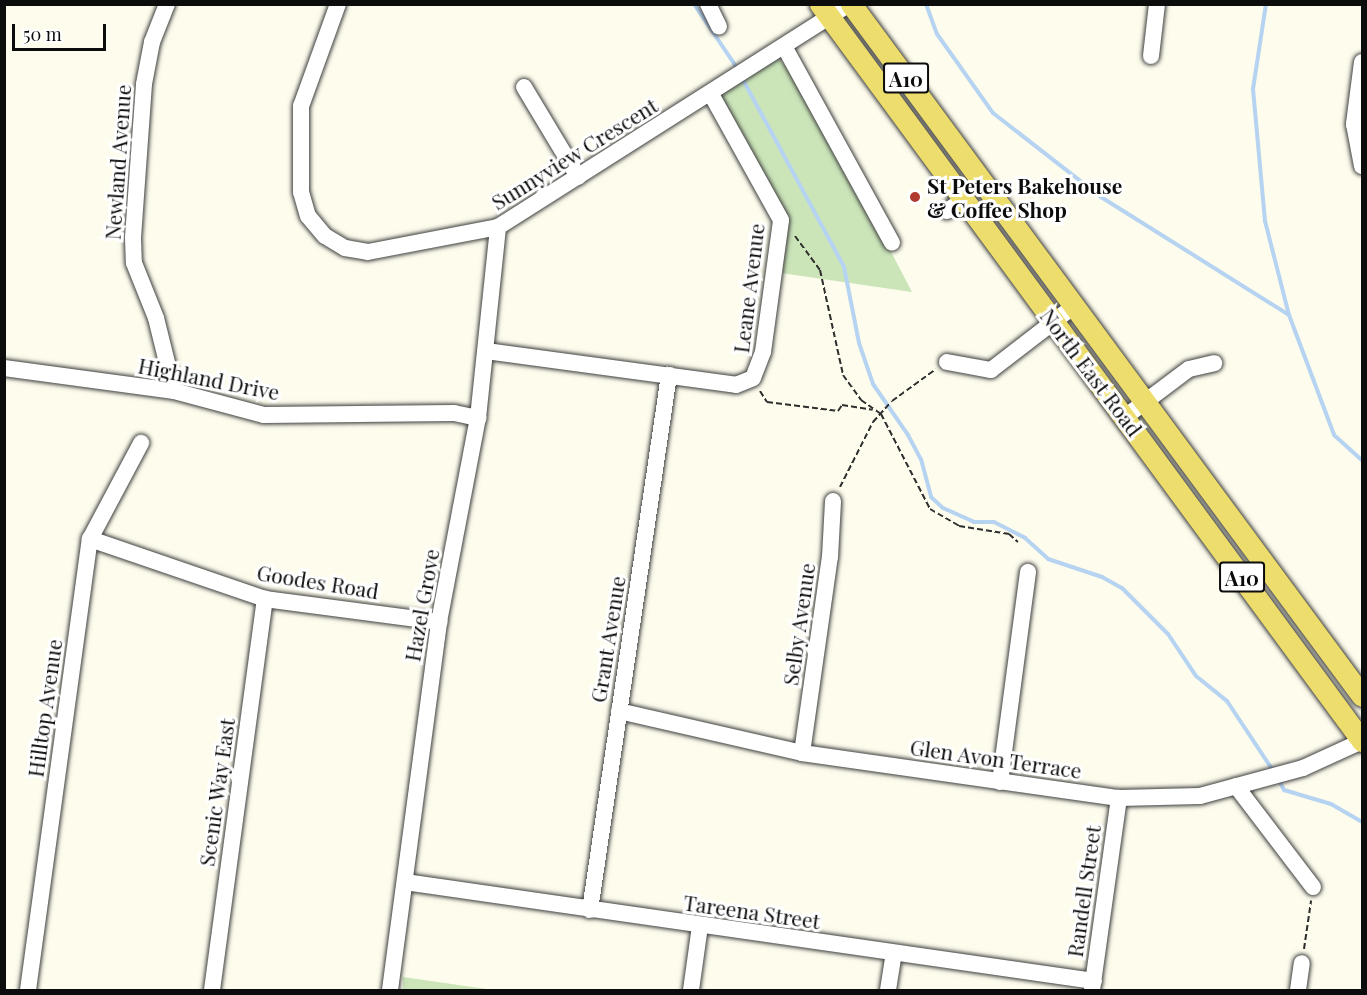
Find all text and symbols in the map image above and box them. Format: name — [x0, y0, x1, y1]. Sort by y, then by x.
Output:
scale bar — [15, 12, 110, 50]
text: 50 m — [23, 22, 62, 46]
road number: A10 — [882, 61, 930, 95]
street label: Newland Avenue — [99, 83, 135, 241]
street label: Sunnyview Crescent — [486, 92, 662, 214]
place label: St Peters Bakehouse & Coffee Shop — [927, 172, 1122, 222]
marker: St Peters Bakehouse & Coffee Shop — [908, 190, 922, 204]
street label: Leane Avenue — [728, 221, 768, 355]
street label: North East Road — [1036, 303, 1148, 441]
street label: Highland Drive — [136, 352, 282, 404]
street label: Hazel Grove — [399, 547, 443, 663]
street label: Goodes Road — [255, 559, 381, 603]
street label: Selby Avenue — [777, 560, 819, 688]
road number: A10 — [1218, 560, 1266, 594]
street label: Grant Avenue — [584, 573, 630, 705]
street label: Hilltop Avenue — [22, 637, 66, 779]
street label: Scenic Way East — [193, 716, 239, 868]
street label: Glen Avon Terrace — [908, 733, 1084, 783]
street label: Randell Street — [1061, 823, 1105, 959]
street label: Tareena Street — [682, 889, 822, 933]

